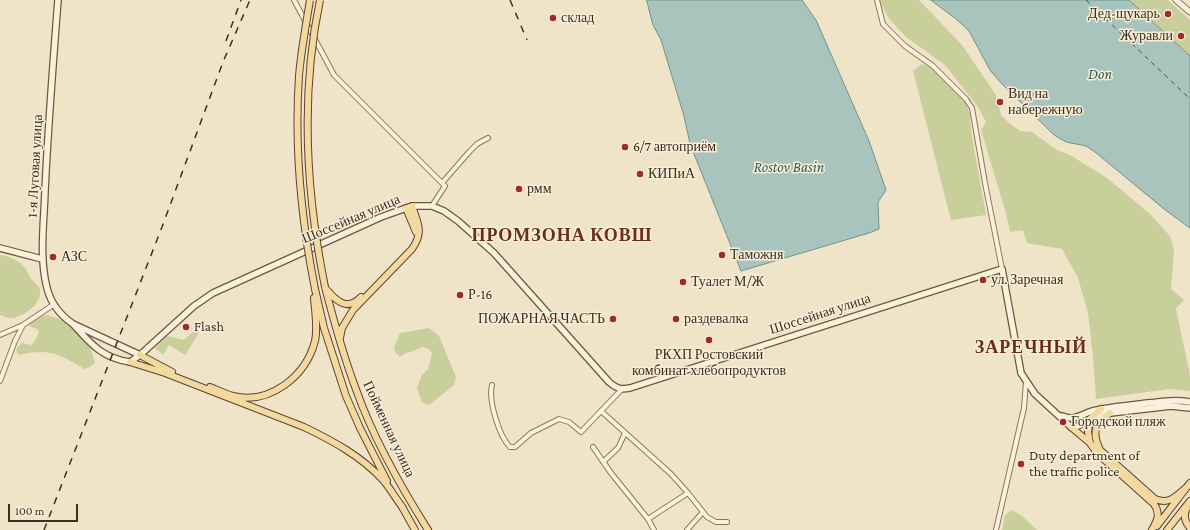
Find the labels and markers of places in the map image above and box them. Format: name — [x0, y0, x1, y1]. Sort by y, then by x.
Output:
place label: Дед-щукарь — [1088, 6, 1160, 22]
marker: Дед-щукарь — [1163, 9, 1173, 19]
place label: склад — [561, 10, 594, 26]
marker: склад — [548, 13, 558, 23]
place label: Журавли — [1120, 28, 1173, 44]
marker: Журавли — [1176, 31, 1186, 41]
place label: Вид на набережную — [1008, 86, 1083, 118]
marker: Вид на набережную — [995, 97, 1005, 107]
place label: 6/7 автоприём — [633, 139, 716, 155]
marker: 6/7 автоприём — [620, 142, 630, 152]
place label: КИПиА — [648, 166, 695, 182]
marker: КИПиА — [635, 169, 645, 179]
place label: рмм — [527, 181, 552, 197]
marker: рмм — [514, 184, 524, 194]
place label: Таможня — [730, 247, 784, 263]
place label: АЗС — [61, 249, 87, 265]
marker: Таможня — [717, 250, 727, 260]
marker: АЗС — [48, 252, 58, 262]
place label: ул. Заречная — [991, 272, 1063, 288]
place label: Туалет М/Ж — [691, 274, 764, 290]
marker: ул. Заречная — [978, 275, 988, 285]
marker: Туалет М/Ж — [678, 277, 688, 287]
place label: Р-16 — [468, 287, 492, 303]
marker: Р-16 — [455, 290, 465, 300]
place label: ПОЖАРНАЯ ЧАСТЬ — [478, 311, 605, 327]
place label: раздевалка — [684, 311, 748, 327]
marker: ПОЖАРНАЯ ЧАСТЬ — [608, 314, 618, 324]
marker: раздевалка — [671, 314, 681, 324]
place label: Flash — [194, 319, 224, 335]
marker: Flash — [181, 322, 191, 332]
marker: РКХП Ростовский комбинат хлебопродуктов — [704, 335, 714, 345]
place label: РКХП Ростовский комбинат хлебопродуктов — [632, 347, 786, 380]
place label: Городской пляж — [1071, 414, 1166, 430]
marker: Городской пляж — [1058, 417, 1068, 427]
place label: Duty department of the traffic police — [1029, 448, 1140, 480]
marker: Duty department of the traffic police — [1016, 459, 1026, 469]

